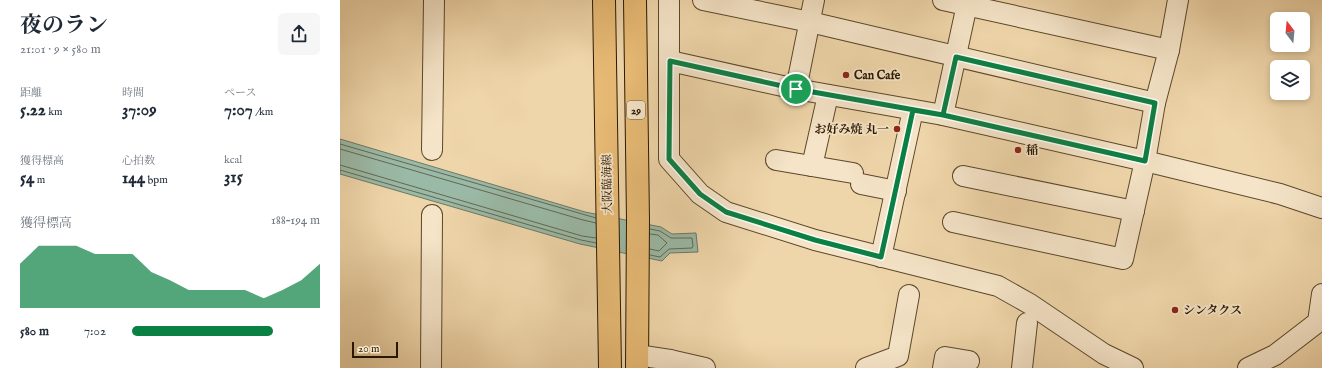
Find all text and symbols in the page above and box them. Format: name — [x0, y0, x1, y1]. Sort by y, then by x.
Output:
text: 夜のラン — [20, 12, 108, 40]
north arrow — [1270, 12, 1310, 52]
map controls — [1270, 12, 1310, 100]
button: share — [278, 13, 320, 55]
text: 21:01 · 9 × 580 m — [20, 41, 101, 58]
button: layers — [1270, 60, 1310, 100]
place label: Can Cafe — [854, 68, 901, 83]
marker: Can Cafe — [841, 70, 851, 80]
pin — [779, 72, 813, 106]
icon: arrive — [785, 78, 807, 100]
text: 距離 — [20, 86, 42, 100]
text: 時間 — [122, 86, 144, 100]
text: ペース — [224, 86, 256, 100]
text: 5.22 — [20, 100, 46, 121]
text: 37:09 — [122, 100, 157, 121]
text: 7:07 — [224, 100, 253, 121]
road number: 29 — [627, 101, 645, 119]
text: km — [46, 105, 63, 119]
text: /km — [253, 105, 273, 119]
place label: お好み焼 丸一 — [814, 122, 889, 137]
marker: お好み焼 丸一 — [892, 124, 902, 134]
place label: 稲 — [1026, 143, 1038, 158]
marker: 稲 — [1013, 145, 1023, 155]
text: kcal — [224, 153, 242, 167]
text: 獲得標高 — [20, 154, 64, 168]
text: 心拍数 — [122, 154, 155, 168]
street label: 大阪臨海線 — [599, 154, 616, 214]
text: 315 — [224, 167, 243, 188]
text: 54 — [20, 168, 34, 189]
text: 144 — [122, 168, 145, 189]
text: m — [34, 173, 45, 187]
text: bpm — [145, 173, 168, 187]
text: 188–194 m — [271, 212, 320, 229]
text: 獲得標高 — [20, 215, 72, 232]
place label: シンタクス — [1183, 303, 1242, 318]
marker: シンタクス — [1170, 305, 1180, 315]
text: 580 m — [20, 323, 49, 340]
text: 7:02 — [84, 323, 106, 340]
scale bar — [352, 340, 398, 359]
text: 20 m — [358, 342, 379, 356]

